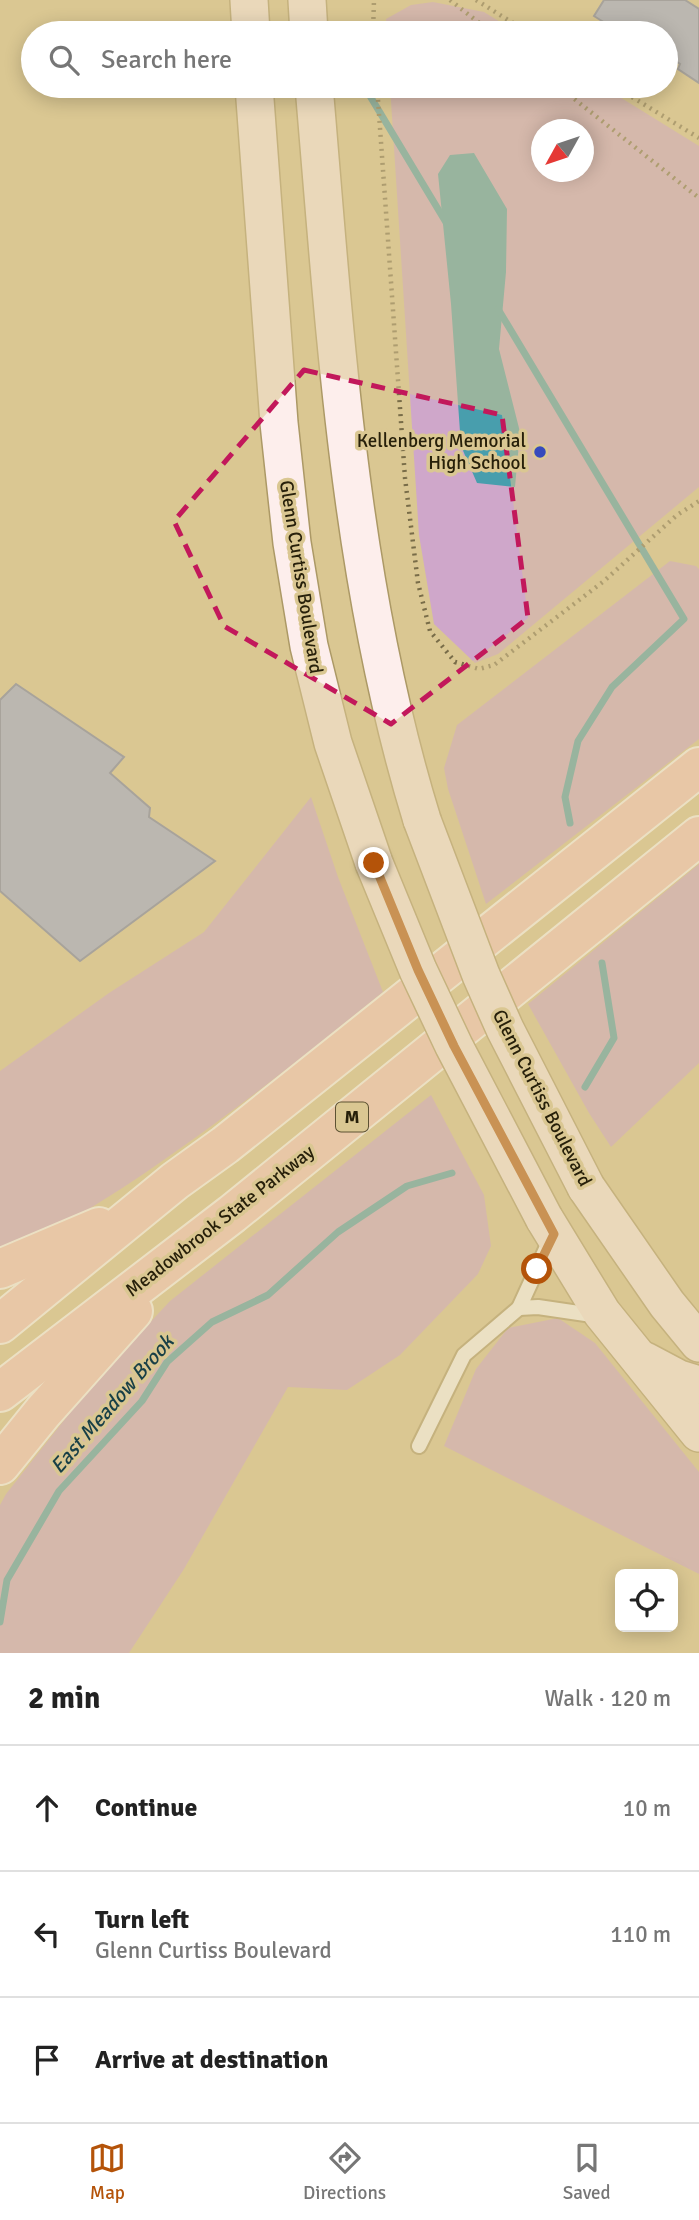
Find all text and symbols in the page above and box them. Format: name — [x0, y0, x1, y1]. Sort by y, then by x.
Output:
search box — [21, 21, 678, 98]
icon: search — [45, 41, 83, 79]
text: Search here — [101, 44, 232, 76]
north arrow — [531, 119, 594, 182]
place label: Kellenberg Memorial High School — [357, 429, 526, 475]
marker: Kellenberg Memorial High School — [532, 444, 548, 460]
street label: Glenn Curtiss Boulevard — [274, 479, 328, 675]
route end — [358, 847, 389, 878]
street label: Glenn Curtiss Boulevard — [487, 1005, 597, 1191]
road number: M — [336, 1102, 368, 1132]
street label: Meadowbrook State Parkway — [121, 1140, 319, 1302]
route start — [521, 1253, 552, 1284]
water label: East Meadow Brook — [45, 1327, 181, 1479]
map controls — [615, 1569, 678, 1632]
button: locate — [615, 1569, 678, 1632]
text: 2 min — [28, 1680, 100, 1717]
text: Walk · 120 m — [545, 1684, 671, 1713]
icon: ahead — [28, 1789, 66, 1827]
text: Continue — [95, 1792, 197, 1824]
text: 10 m — [623, 1794, 671, 1823]
text: Turn left — [95, 1904, 189, 1936]
icon: left — [28, 1915, 66, 1953]
text: 110 m — [610, 1920, 671, 1949]
text: Glenn Curtiss Boulevard — [95, 1936, 332, 1965]
icon: arrive — [28, 2041, 66, 2079]
text: Arrive at destination — [95, 2044, 328, 2076]
tab: Map — [88, 2139, 126, 2205]
tab: Directions — [303, 2139, 386, 2205]
tab: Saved — [563, 2139, 611, 2205]

